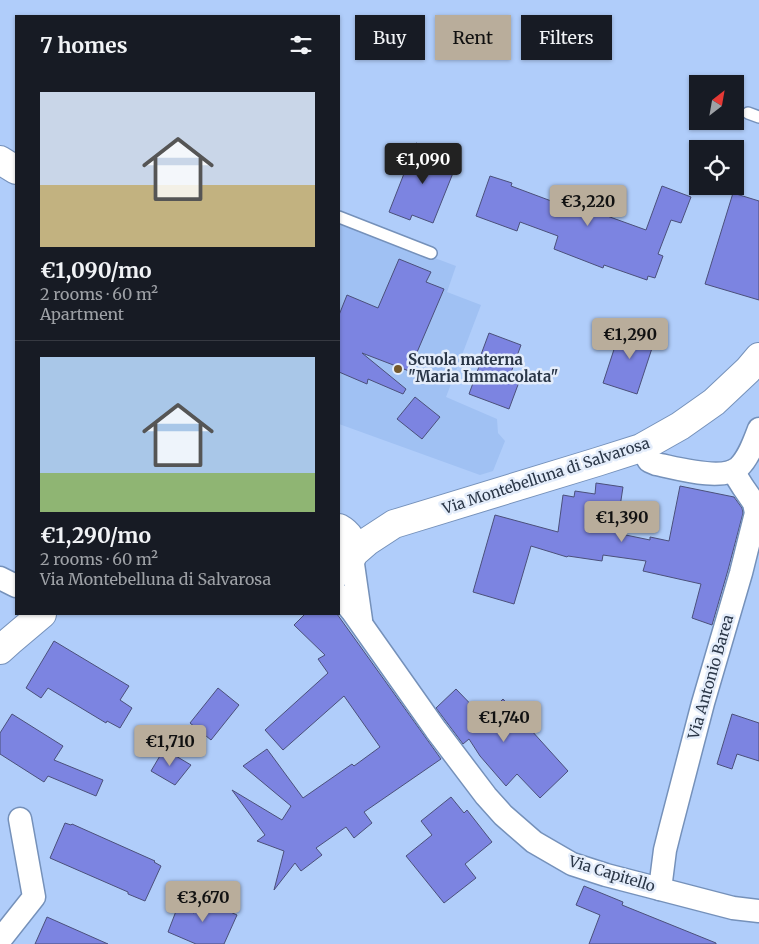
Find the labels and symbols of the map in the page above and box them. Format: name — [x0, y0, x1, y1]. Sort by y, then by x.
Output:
north arrow — [689, 75, 744, 130]
pin: €1,090 — [382, 142, 464, 185]
pin: €3,220 — [547, 184, 629, 227]
pin: €1,290 — [589, 318, 671, 360]
place label: Scuola materna "Maria Immacolata" — [408, 350, 558, 386]
marker: Scuola materna "Maria Immacolata" — [392, 363, 404, 375]
street label: Via Montebelluna di Salvarosa — [439, 433, 652, 518]
pin: €1,390 — [581, 500, 663, 543]
street label: Via Antonio Barea — [683, 612, 737, 742]
pin: €1,740 — [463, 700, 545, 743]
pin: €1,710 — [129, 724, 211, 767]
street label: Via Capitello — [566, 851, 658, 896]
pin: €3,670 — [162, 880, 244, 923]

